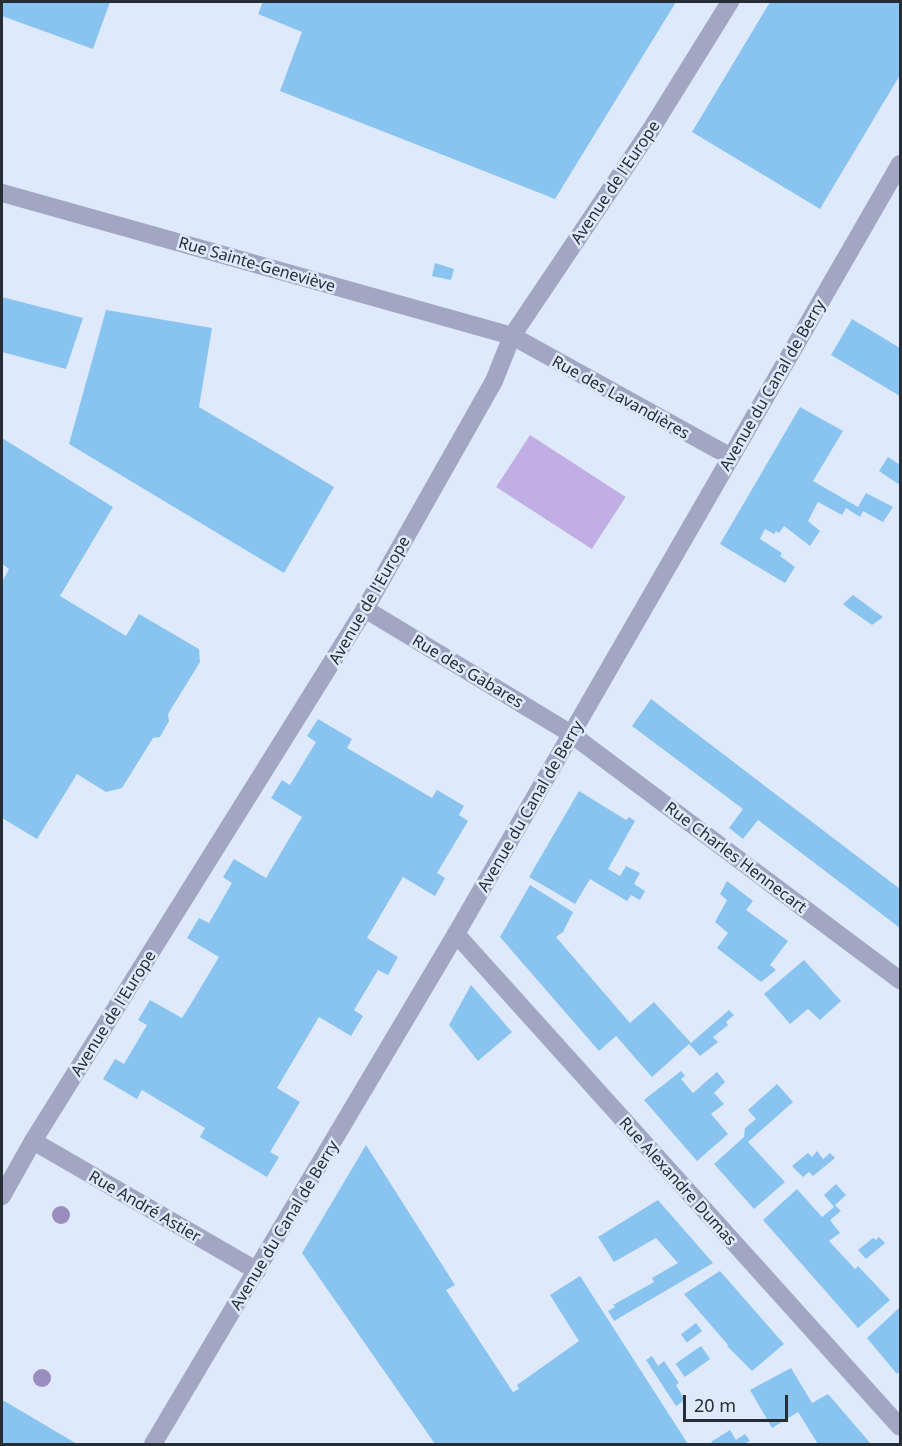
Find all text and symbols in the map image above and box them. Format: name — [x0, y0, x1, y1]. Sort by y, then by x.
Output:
street label: Avenue de l'Europe — [567, 117, 663, 247]
street label: Rue Sainte-Geneviève — [176, 232, 338, 296]
street label: Avenue du Canal de Berry — [715, 296, 829, 474]
street label: Rue des Lavandières — [549, 351, 693, 443]
street label: Avenue de l'Europe — [325, 533, 413, 667]
street label: Rue des Gabares — [409, 630, 527, 712]
street label: Avenue du Canal de Berry — [473, 717, 587, 895]
street label: Rue Charles Hennecart — [661, 797, 811, 917]
street label: Avenue de l'Europe — [67, 947, 159, 1079]
street label: Rue Alexandre Dumas — [615, 1113, 741, 1249]
street label: Avenue du Canal de Berry — [226, 1137, 342, 1313]
street label: Rue André Astier — [86, 1166, 204, 1246]
scale bar — [686, 1383, 791, 1421]
text: 20 m — [694, 1393, 736, 1417]

